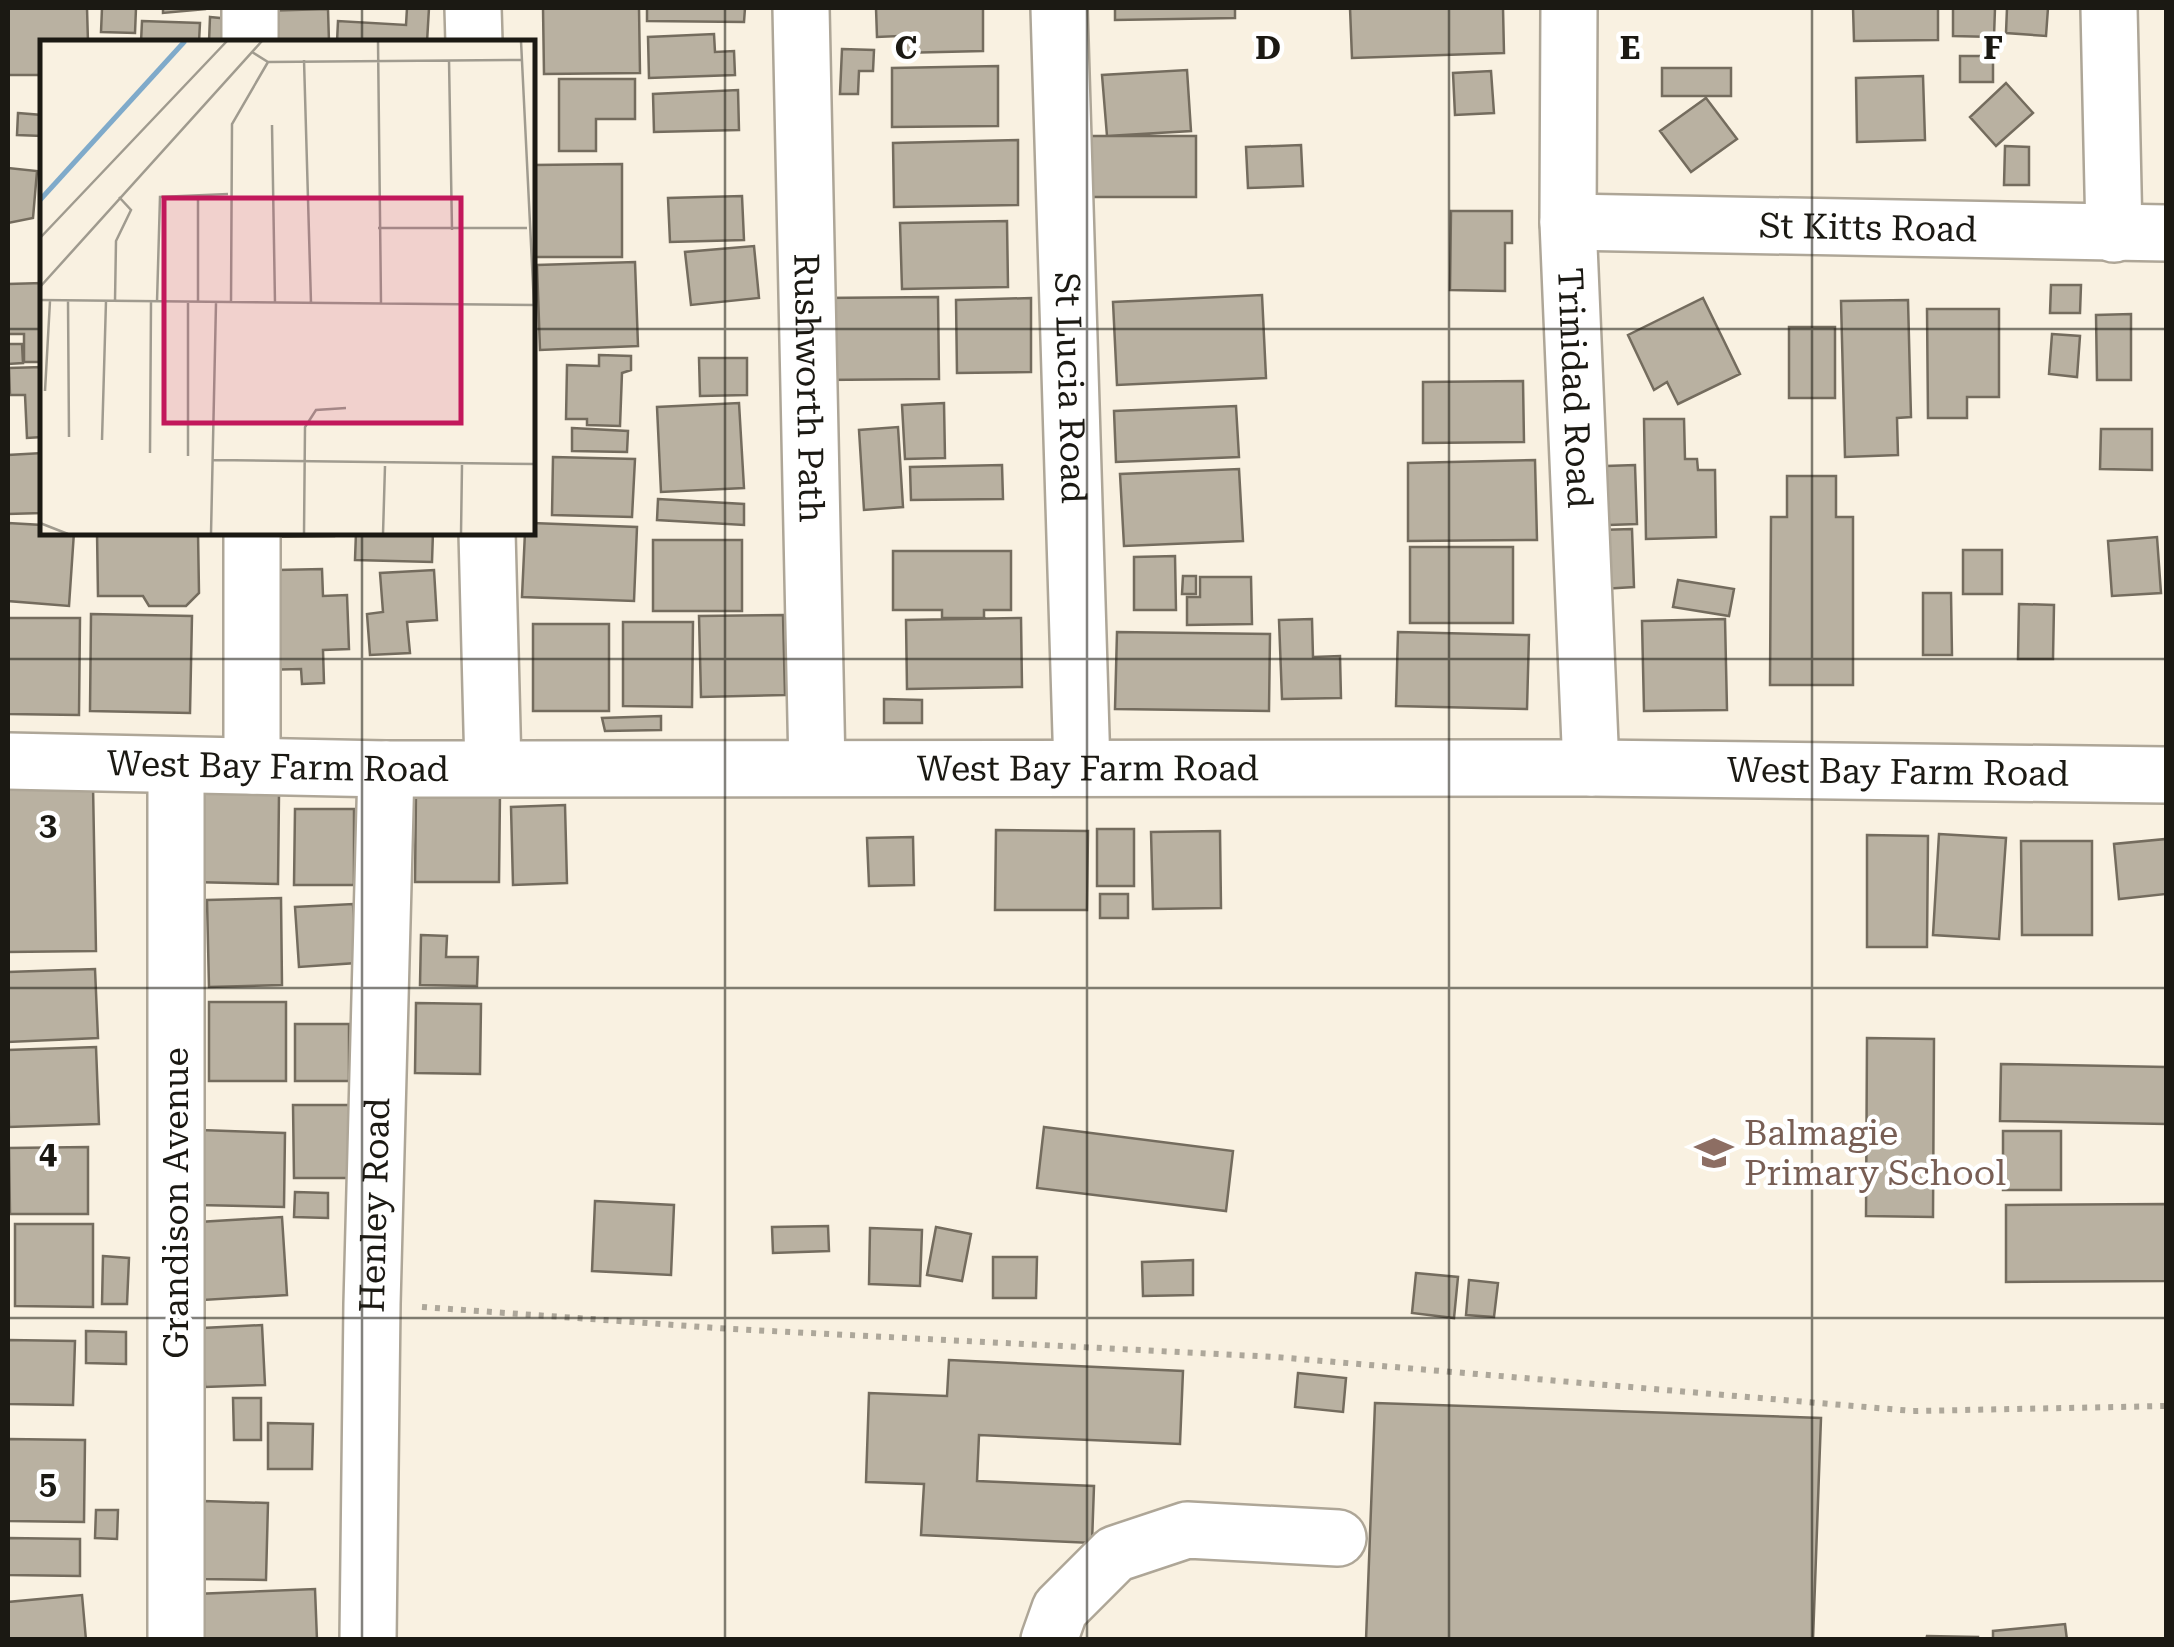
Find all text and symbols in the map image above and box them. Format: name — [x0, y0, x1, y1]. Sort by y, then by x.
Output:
text: C — [895, 29, 917, 67]
text: D — [1255, 29, 1281, 67]
text: E — [1620, 29, 1640, 67]
text: F — [1983, 29, 2003, 67]
inset map — [40, 40, 535, 535]
street label: St Kitts Road — [1758, 205, 1977, 250]
street label: Rushworth Path — [786, 253, 832, 523]
street label: Trinidad Road — [1549, 267, 1601, 509]
street label: St Lucia Road — [1047, 271, 1094, 504]
street label: West Bay Farm Road — [106, 743, 449, 790]
street label: West Bay Farm Road — [917, 748, 1259, 789]
street label: West Bay Farm Road — [1727, 749, 2069, 794]
text: 3 — [39, 805, 57, 843]
street label: Grandison Avenue — [156, 1047, 197, 1359]
street label: Henley Road — [351, 1097, 398, 1313]
place label: Balmagie Primary School — [1744, 1113, 2006, 1194]
school or university icon: Balmagie Primary School — [1693, 1132, 1735, 1174]
text: 4 — [39, 1134, 57, 1172]
text: 5 — [39, 1464, 57, 1502]

